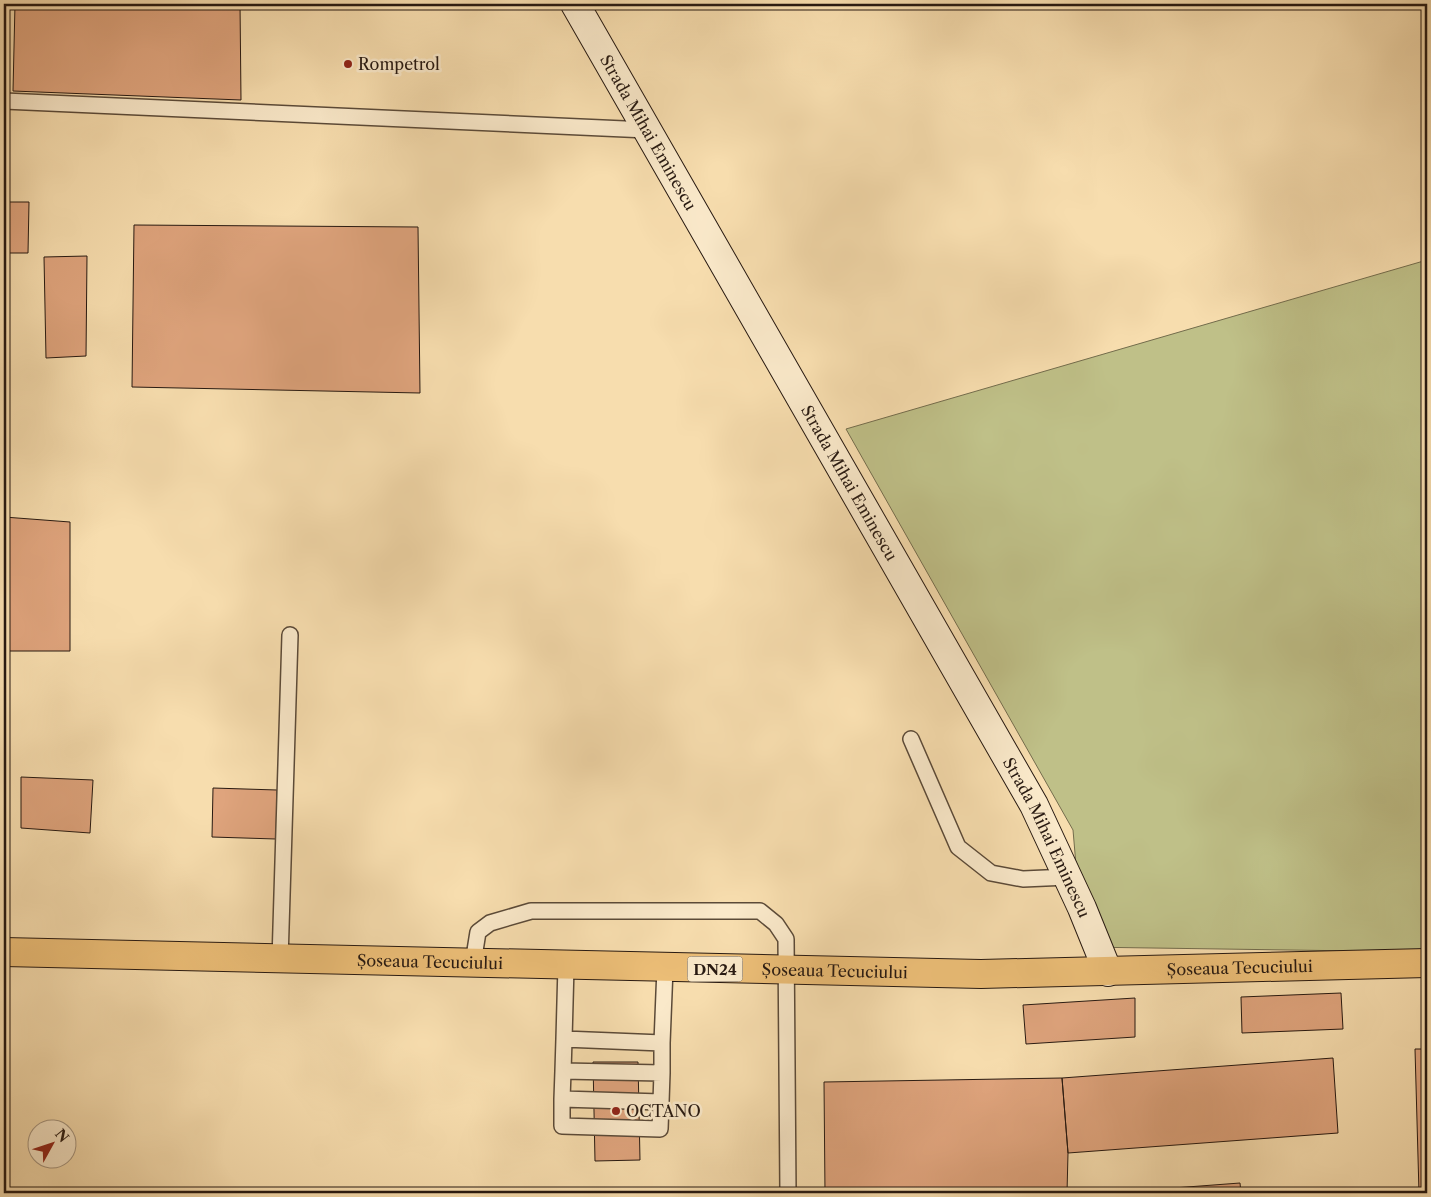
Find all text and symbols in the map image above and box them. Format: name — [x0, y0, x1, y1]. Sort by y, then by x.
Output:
street label: Strada Mihai Eminescu — [596, 51, 701, 214]
place label: Rompetrol — [358, 54, 440, 74]
marker: Rompetrol — [342, 58, 354, 70]
street label: Strada Mihai Eminescu — [797, 401, 902, 565]
street label: Strada Mihai Eminescu — [999, 754, 1095, 921]
street label: Șoseaua Tecuciului — [357, 950, 503, 973]
road number: DN24 — [688, 956, 742, 982]
street label: Șoseaua Tecuciului — [1166, 956, 1313, 979]
street label: Șoseaua Tecuciului — [762, 959, 908, 982]
place label: OCTANO — [626, 1101, 701, 1121]
marker: OCTANO — [610, 1105, 622, 1117]
north arrow — [28, 1120, 78, 1170]
text: N — [51, 1125, 73, 1146]

